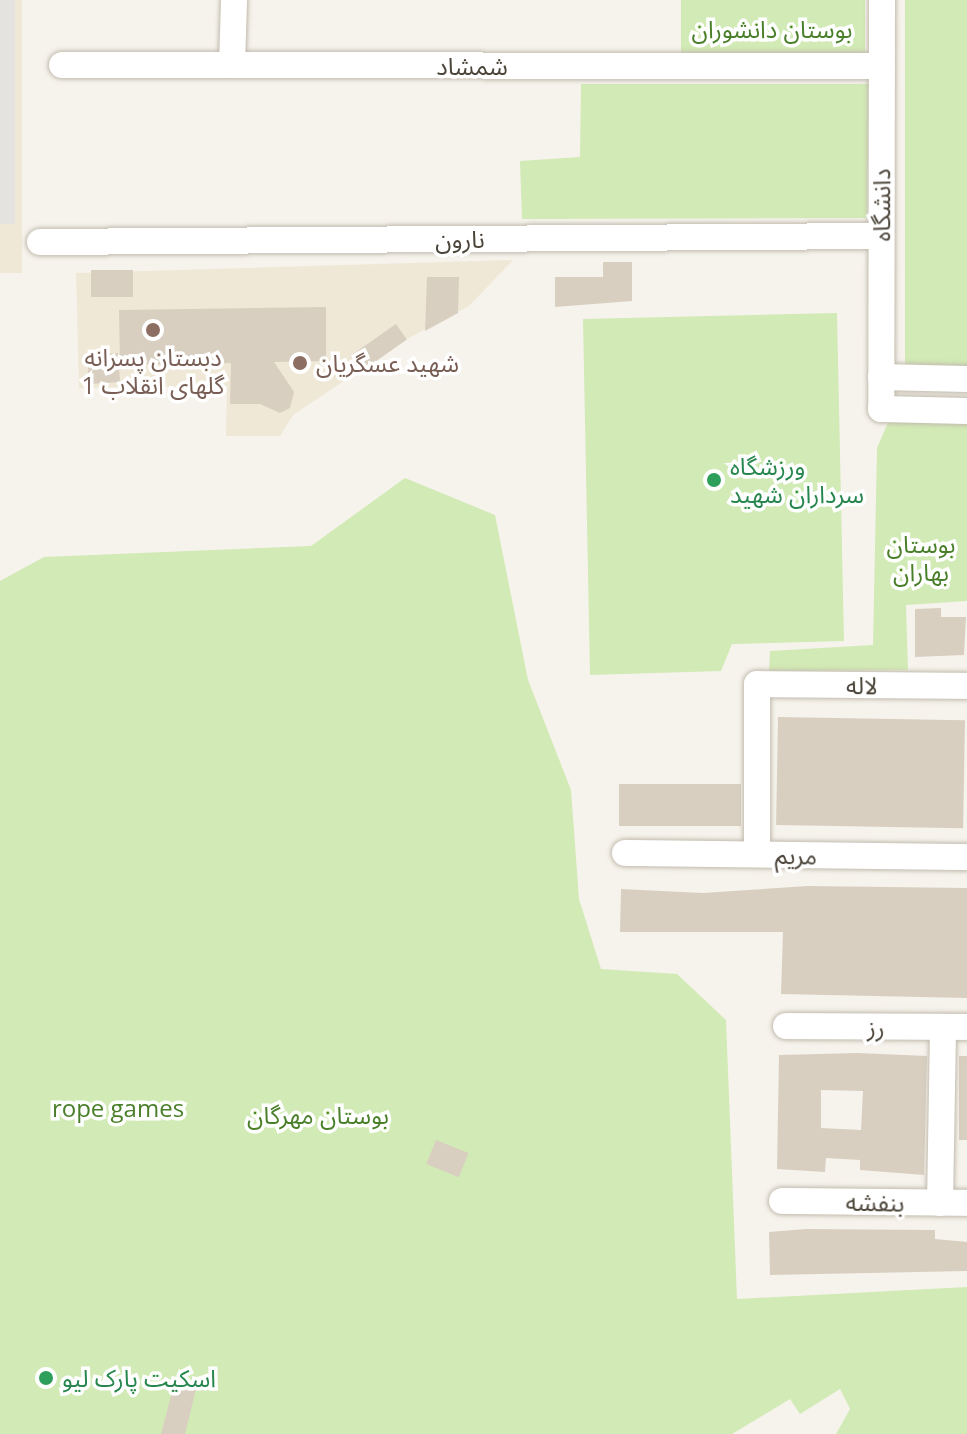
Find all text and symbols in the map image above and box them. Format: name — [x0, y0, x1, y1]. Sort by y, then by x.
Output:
park label: بوستان دانشوران — [692, 15, 852, 43]
street label: شمشاد — [436, 52, 508, 80]
street label: دانشگاه — [867, 169, 895, 241]
street label: نارون — [435, 225, 485, 253]
marker: دبستان پسرانه گلهای انقلاب 1 — [144, 321, 162, 339]
place label: دبستان پسرانه گلهای انقلاب 1 — [82, 343, 224, 399]
place label: شهید عسگریان — [316, 349, 459, 377]
marker: شهید عسگریان — [291, 354, 309, 372]
place label: ورزشگاه سرداران شهید — [730, 452, 864, 508]
marker: ورزشگاه سرداران شهید — [705, 471, 723, 489]
park label: بوستان بهاران — [887, 530, 955, 586]
street label: لاله — [846, 670, 878, 700]
street label: مریم — [775, 840, 817, 870]
street label: رز — [867, 1012, 885, 1042]
park label: rope games — [52, 1094, 184, 1122]
park label: بوستان مهرگان — [247, 1101, 389, 1129]
street label: بنفشه — [845, 1187, 905, 1217]
place label: اسکیت پارک لیو — [62, 1364, 216, 1392]
marker: اسکیت پارک لیو — [37, 1369, 55, 1387]

